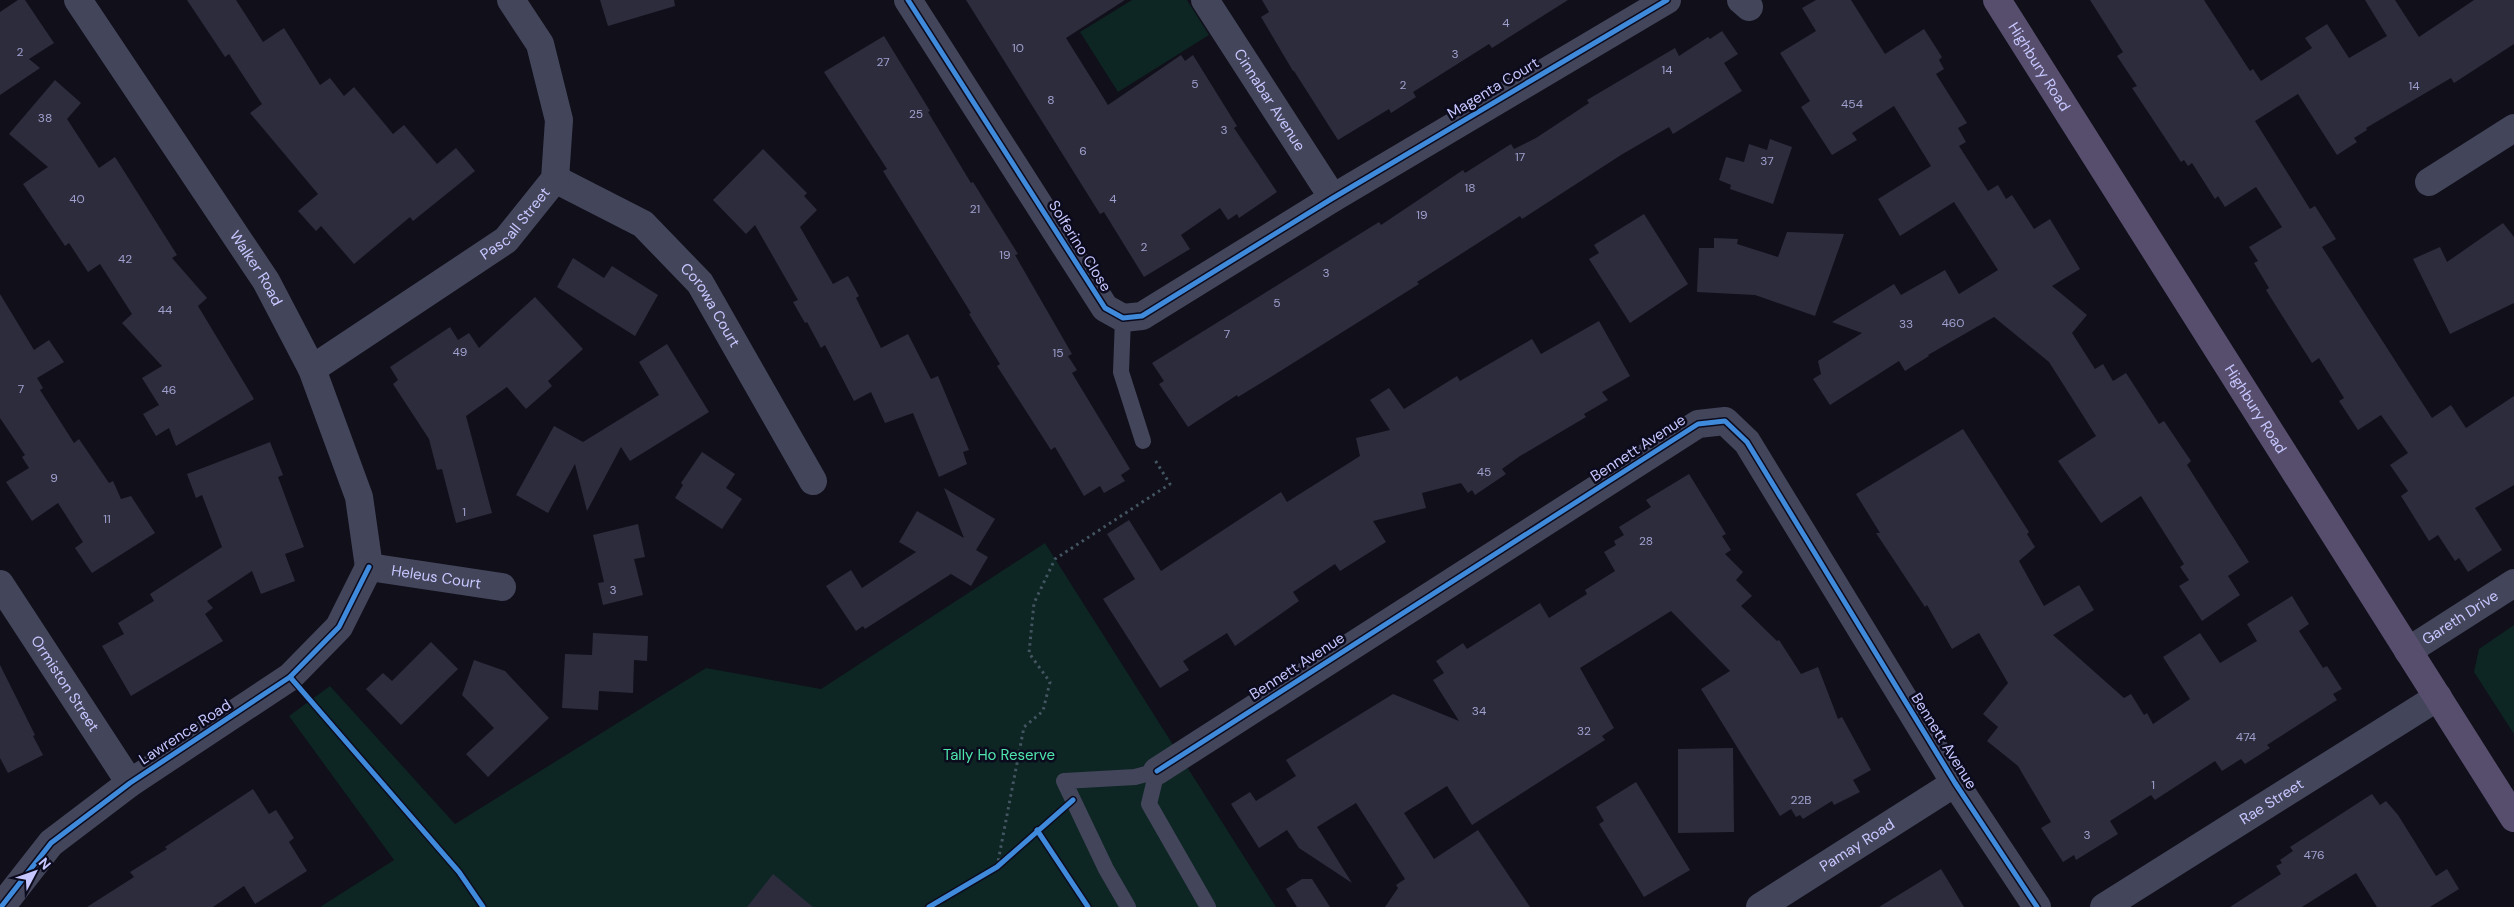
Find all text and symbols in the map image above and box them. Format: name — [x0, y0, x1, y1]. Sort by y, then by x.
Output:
house number: 4 — [1502, 15, 1510, 31]
street label: Highbury Road — [2004, 18, 2075, 115]
house number: 10 — [1012, 40, 1024, 56]
house number: 2 — [17, 44, 24, 60]
street label: Cinnabar Avenue — [1229, 45, 1310, 155]
house number: 3 — [1451, 46, 1459, 62]
street label: Magenta Court — [1443, 53, 1543, 123]
house number: 27 — [876, 54, 890, 70]
house number: 14 — [1661, 62, 1673, 78]
house number: 5 — [1191, 76, 1199, 92]
house number: 2 — [1400, 77, 1407, 93]
house number: 14 — [2408, 78, 2420, 94]
house number: 8 — [1047, 92, 1055, 108]
house number: 454 — [1841, 96, 1863, 112]
house number: 25 — [909, 106, 923, 122]
house number: 38 — [38, 110, 52, 126]
house number: 3 — [1220, 122, 1228, 138]
house number: 6 — [1079, 143, 1087, 159]
house number: 17 — [1515, 149, 1525, 165]
house number: 37 — [1760, 153, 1774, 169]
house number: 18 — [1464, 180, 1476, 196]
street label: Pascall Street — [476, 183, 555, 264]
house number: 40 — [69, 191, 85, 207]
house number: 4 — [1109, 191, 1117, 207]
street label: Solferino Close — [1044, 197, 1116, 295]
house number: 21 — [970, 201, 980, 217]
house number: 19 — [1416, 207, 1428, 223]
street label: Walker Road — [225, 227, 287, 309]
house number: 2 — [1141, 239, 1148, 255]
house number: 19 — [999, 247, 1011, 263]
house number: 42 — [118, 251, 132, 267]
street label: Corowa Court — [676, 259, 745, 351]
house number: 3 — [1322, 265, 1330, 281]
house number: 5 — [1273, 295, 1281, 311]
house number: 44 — [158, 302, 172, 318]
house number: 460 — [1941, 315, 1965, 331]
house number: 33 — [1899, 316, 1913, 332]
house number: 7 — [1224, 326, 1230, 342]
house number: 49 — [453, 344, 467, 360]
house number: 15 — [1052, 345, 1064, 361]
street label: Highbury Road — [2220, 361, 2291, 457]
house number: 7 — [18, 381, 24, 397]
house number: 46 — [162, 382, 176, 398]
street label: Bennett Avenue — [1587, 410, 1689, 486]
house number: 45 — [1477, 464, 1491, 480]
house number: 9 — [50, 470, 58, 486]
house number: 1 — [462, 504, 466, 520]
house number: 11 — [103, 511, 111, 527]
house number: 28 — [1639, 533, 1653, 549]
street label: Heleus Court — [390, 560, 483, 594]
house number: 3 — [609, 582, 617, 598]
street label: Gareth Drive — [2418, 586, 2502, 649]
street label: Bennett Avenue — [1246, 628, 1348, 704]
street label: Ormiston Street — [26, 632, 104, 736]
street label: Bennett Avenue — [1906, 689, 1982, 793]
street label: Lawrence Road — [135, 695, 235, 769]
house number: 34 — [1472, 703, 1486, 719]
house number: 32 — [1577, 723, 1591, 739]
house number: 474 — [2236, 729, 2256, 745]
park label: Tally Ho Reserve — [943, 745, 1055, 765]
street label: Rae Street — [2236, 774, 2307, 829]
house number: 1 — [2151, 777, 2155, 793]
house number: 22B — [1790, 792, 1812, 808]
street label: Pamay Road — [1816, 814, 1898, 877]
house number: 3 — [2083, 827, 2091, 843]
north arrow — [10, 847, 60, 897]
house number: 476 — [2304, 847, 2324, 863]
text: N — [35, 854, 55, 873]

